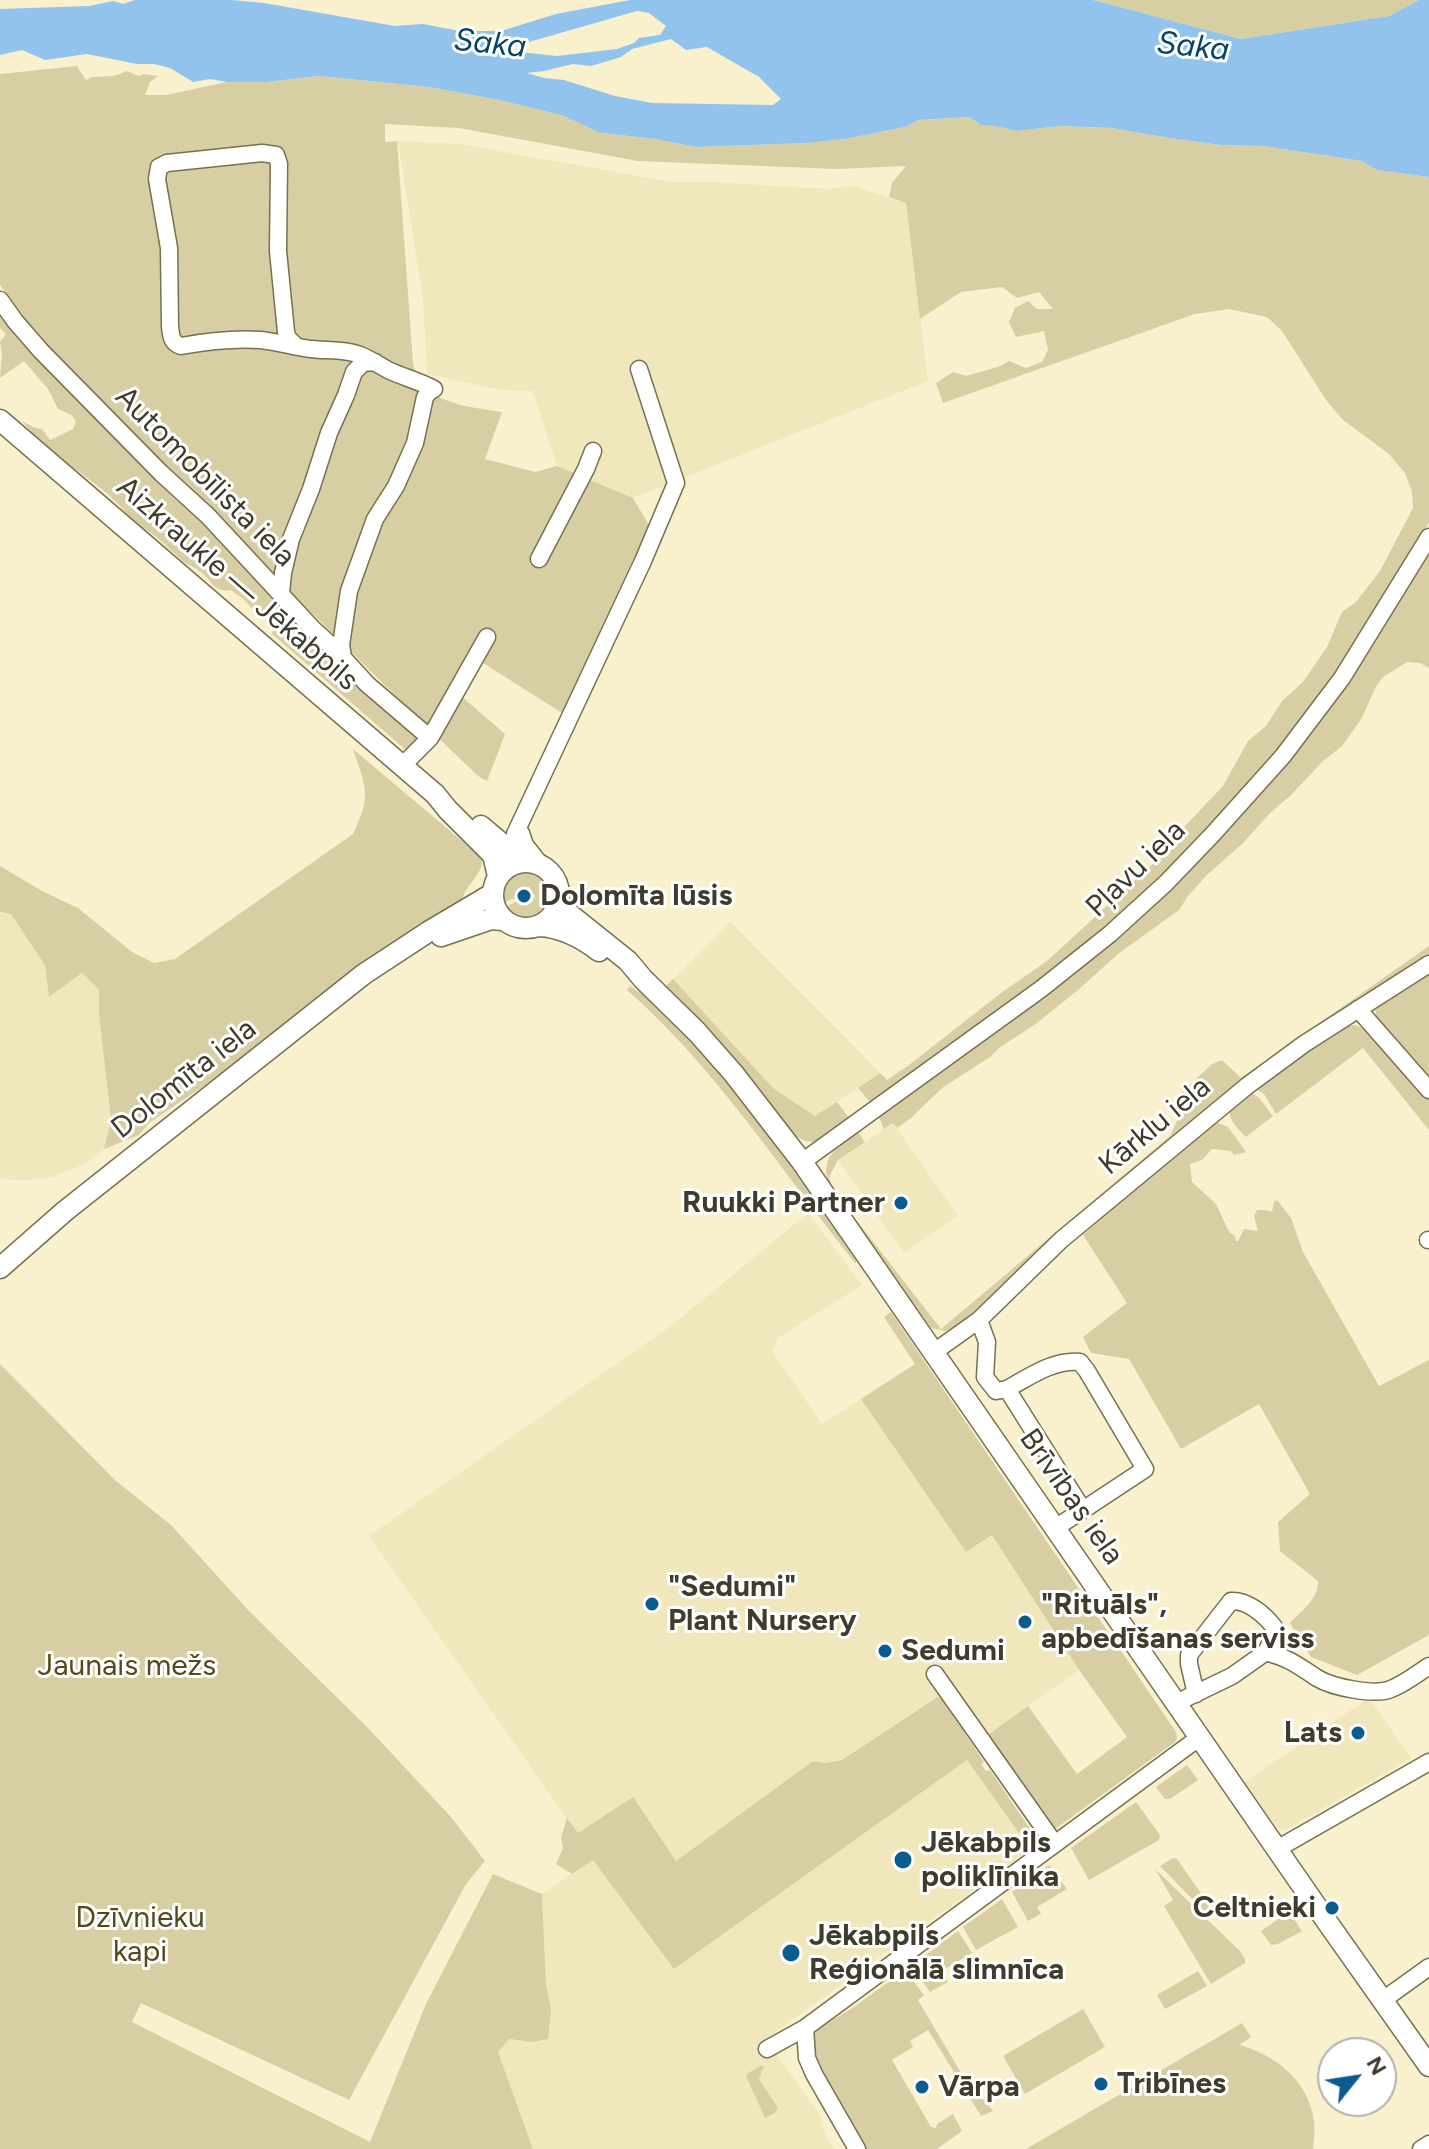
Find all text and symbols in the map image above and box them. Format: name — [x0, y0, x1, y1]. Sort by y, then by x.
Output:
water label: Saka — [452, 21, 528, 67]
water label: Saka — [1155, 24, 1231, 70]
street label: Automobīlista iela — [107, 379, 303, 575]
street label: Aizkraukle — Jēkabpils — [109, 469, 365, 699]
street label: Pļavu iela — [1079, 813, 1193, 925]
place label: Dolomīta lūsis — [540, 878, 732, 914]
marker: Dolomīta lūsis — [515, 887, 533, 905]
street label: Dolomīta iela — [104, 1011, 264, 1147]
street label: Kārklu iela — [1092, 1069, 1218, 1183]
place label: Ruukki Partner — [682, 1185, 885, 1221]
marker: Ruukki Partner — [892, 1194, 910, 1212]
street label: Brīvības iela — [1011, 1422, 1131, 1572]
place label: "Sedumi" Plant Nursery — [668, 1569, 857, 1640]
place label: "Rituāls", apbedīšanas serviss — [1041, 1587, 1314, 1658]
marker: "Sedumi" Plant Nursery — [643, 1595, 661, 1613]
marker: "Rituāls", apbedīšanas serviss — [1016, 1613, 1034, 1631]
place label: Sedumi — [901, 1633, 1005, 1669]
marker: Sedumi — [876, 1642, 894, 1660]
park label: Jaunais mežs — [38, 1648, 216, 1684]
place label: Lats — [1284, 1715, 1342, 1751]
marker: Lats — [1349, 1724, 1367, 1742]
place label: Jēkabpils poliklīnika — [921, 1825, 1059, 1896]
marker: Jēkabpils poliklīnika — [892, 1849, 914, 1871]
place label: Celtnieki — [1193, 1890, 1316, 1926]
marker: Celtnieki — [1323, 1899, 1341, 1917]
park label: Dzīvnieku kapi — [75, 1900, 205, 1970]
place label: Jēkabpils Reģionālā slimnīca — [809, 1918, 1064, 1988]
marker: Jēkabpils Reģionālā slimnīca — [780, 1942, 802, 1964]
north arrow — [1317, 2037, 1397, 2117]
text: N — [1361, 2052, 1392, 2080]
place label: Tribīnes — [1117, 2066, 1226, 2102]
place label: Vārpa — [938, 2069, 1020, 2105]
marker: Tribīnes — [1092, 2075, 1110, 2093]
marker: Vārpa — [913, 2078, 931, 2096]

